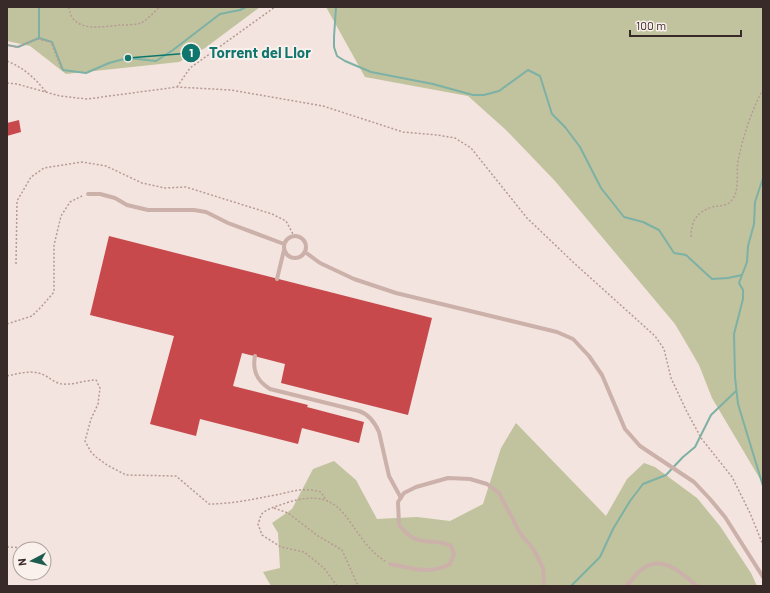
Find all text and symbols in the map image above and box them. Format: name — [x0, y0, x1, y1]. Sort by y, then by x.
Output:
scale bar — [630, 12, 741, 38]
text: 100 m — [636, 18, 666, 32]
callout: Torrent del Llor — [181, 39, 319, 66]
text: Torrent del Llor — [209, 43, 311, 61]
text: 1 — [189, 45, 193, 59]
north arrow — [12, 541, 52, 581]
text: N — [15, 558, 28, 567]

